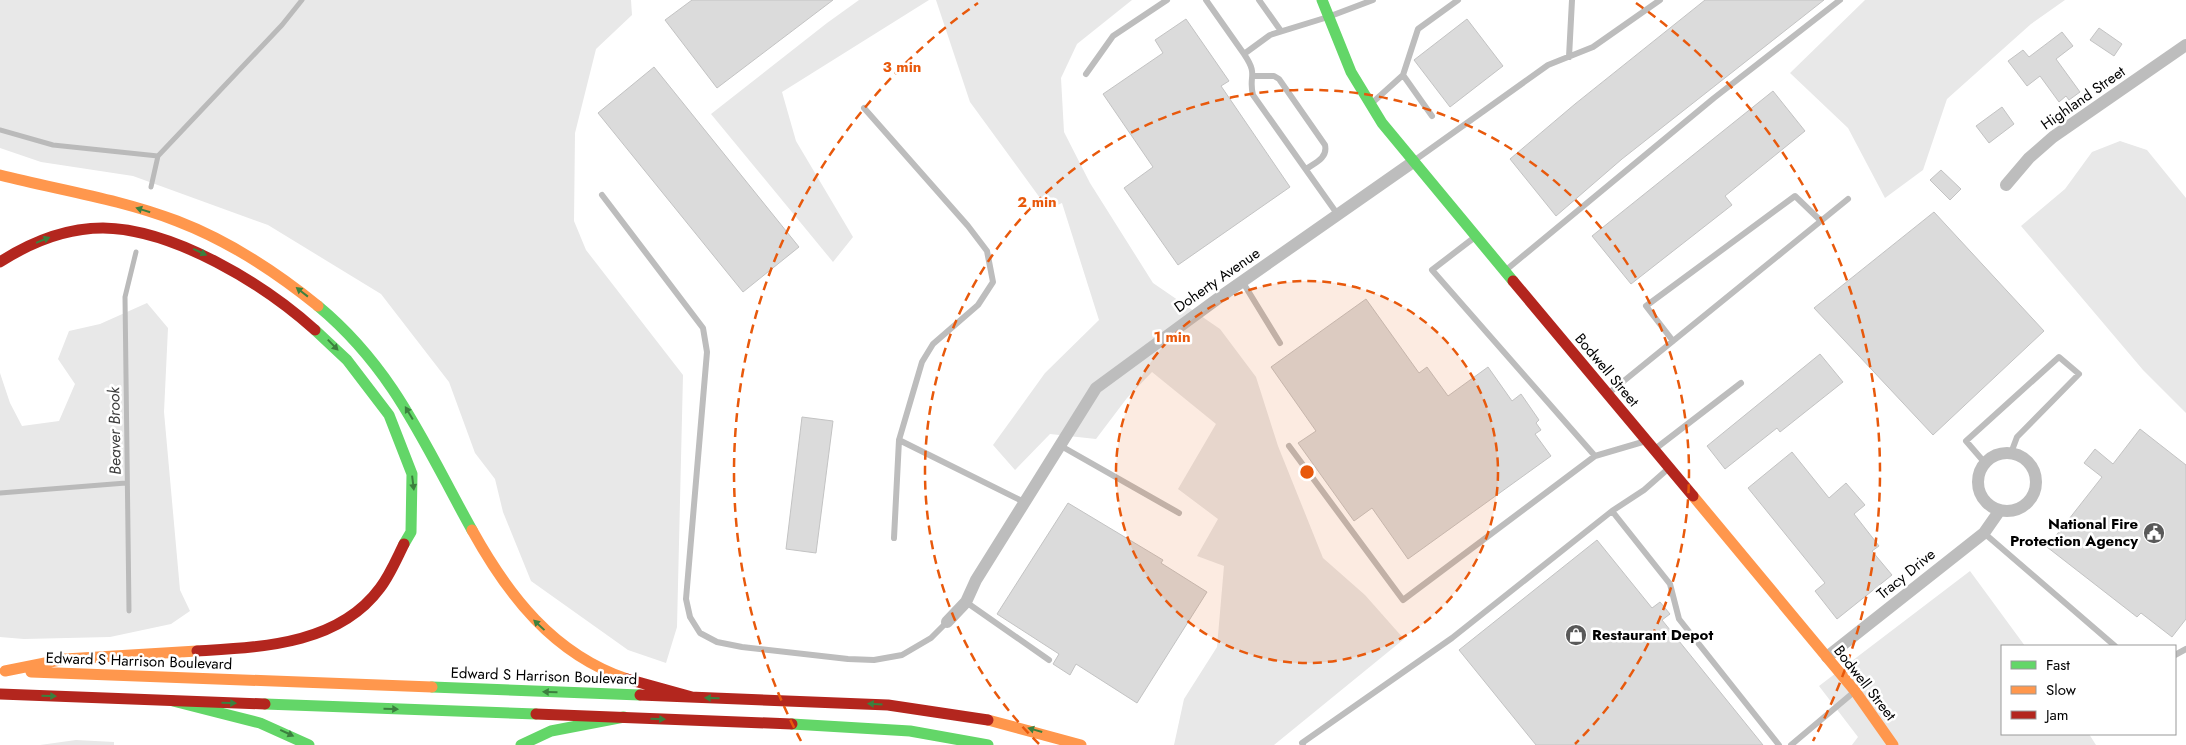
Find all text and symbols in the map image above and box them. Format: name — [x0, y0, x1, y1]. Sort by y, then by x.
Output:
text: 3 min — [883, 56, 921, 78]
street label: Highland Street — [2036, 61, 2130, 135]
text: 2 min — [1017, 191, 1057, 213]
one-way arrow — [135, 206, 150, 214]
one-way arrow — [36, 235, 50, 243]
street label: Doherty Avenue — [1170, 242, 1265, 318]
one-way arrow — [193, 248, 207, 256]
one-way arrow — [295, 287, 308, 298]
text: 1 min — [1153, 326, 1191, 348]
street label: Bodwell Street — [1570, 328, 1645, 412]
one-way arrow — [326, 339, 338, 351]
water label: Beaver Brook — [102, 386, 127, 475]
one-way arrow — [405, 406, 414, 419]
centre of rings — [1298, 463, 1316, 481]
one-way arrow — [410, 475, 418, 491]
place label: National Fire Protection Agency — [2010, 513, 2138, 552]
public building icon: National Fire Protection Agency — [2142, 521, 2166, 545]
street label: Tracy Drive — [1872, 543, 1940, 605]
one-way arrow — [534, 619, 546, 631]
shop icon: Restaurant Depot — [1564, 623, 1588, 647]
place label: Restaurant Depot — [1592, 624, 1713, 646]
street label: Bodwell Street — [1829, 641, 1902, 726]
legend — [2001, 645, 2176, 735]
street label: Edward S Harrison Boulevard — [45, 647, 233, 675]
text: Fast — [2046, 654, 2070, 676]
street label: Edward S Harrison Boulevard — [450, 662, 638, 690]
text: Slow — [2046, 679, 2077, 701]
one-way arrow — [542, 687, 558, 695]
one-way arrow — [41, 693, 57, 701]
one-way arrow — [704, 694, 720, 702]
one-way arrow — [221, 699, 237, 707]
one-way arrow — [867, 700, 883, 708]
text: Jam — [2044, 704, 2069, 726]
one-way arrow — [383, 705, 399, 713]
one-way arrow — [651, 715, 667, 723]
one-way arrow — [1027, 726, 1042, 734]
one-way arrow — [280, 729, 294, 737]

